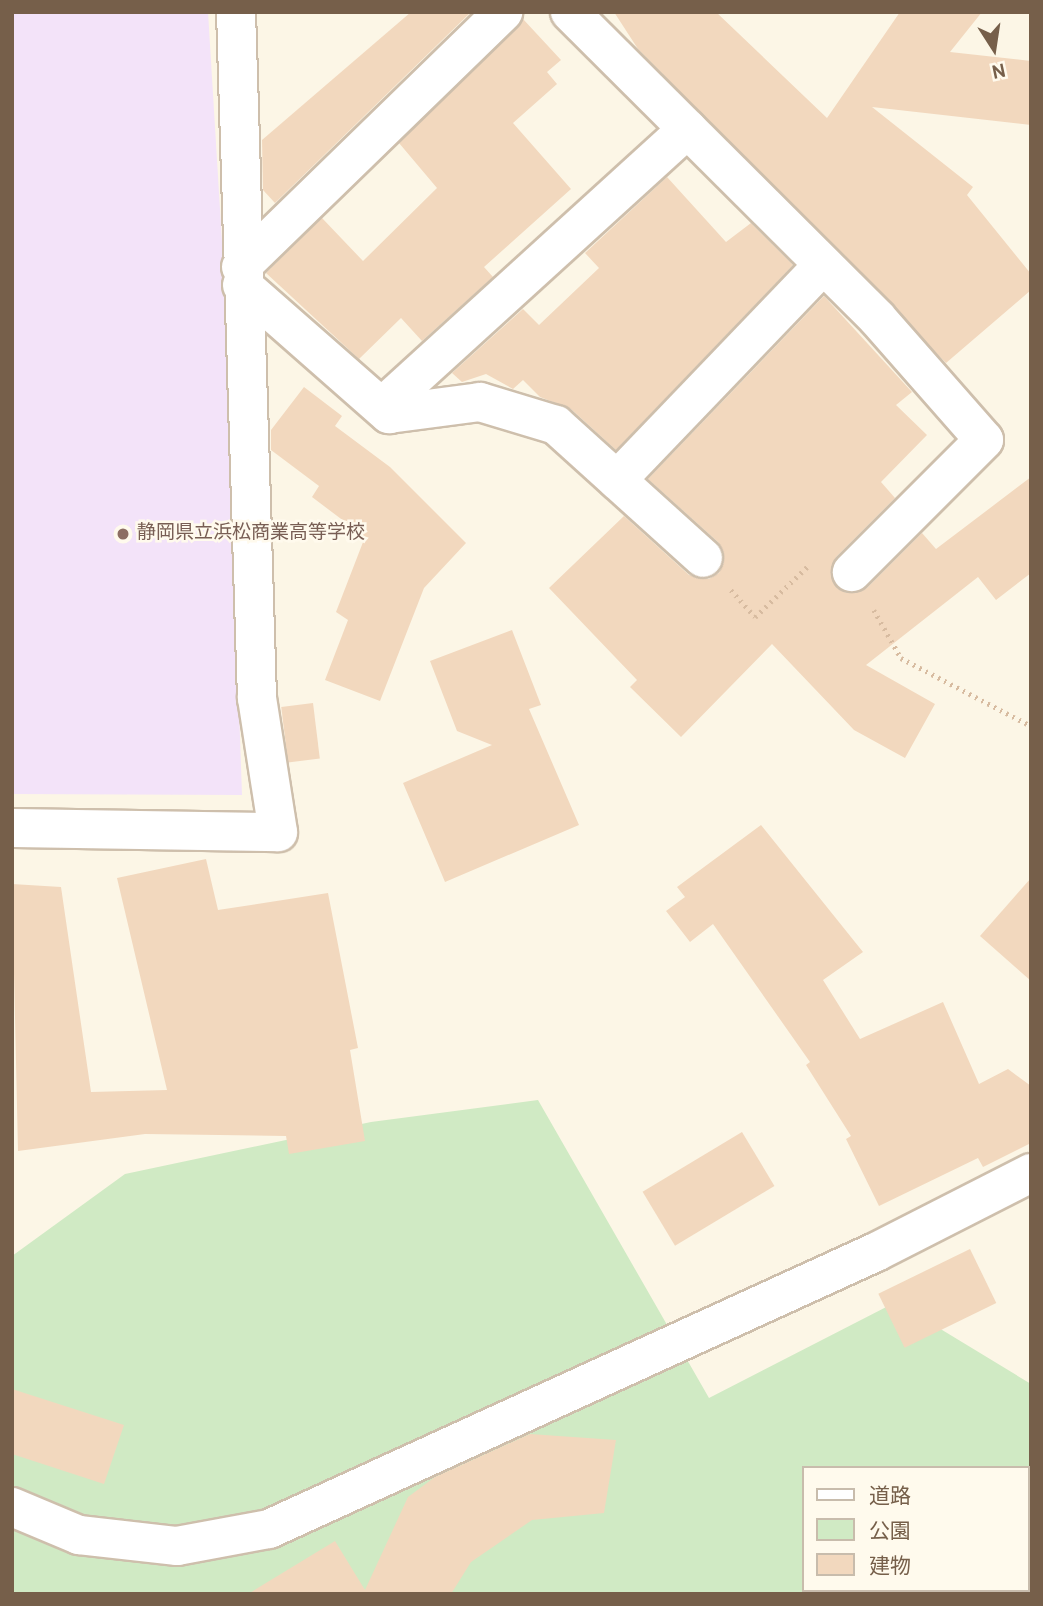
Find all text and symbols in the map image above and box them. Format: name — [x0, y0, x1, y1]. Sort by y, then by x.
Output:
north arrow — [959, 14, 1029, 84]
text: N — [989, 56, 1008, 83]
place label: 静岡県立浜松商業高等学校 — [137, 523, 365, 545]
marker: 静岡県立浜松商業高等学校 — [115, 526, 131, 542]
legend — [802, 1466, 1029, 1592]
text: 道路 — [869, 1484, 911, 1511]
text: 公園 — [869, 1519, 911, 1546]
text: 建物 — [869, 1554, 911, 1581]

